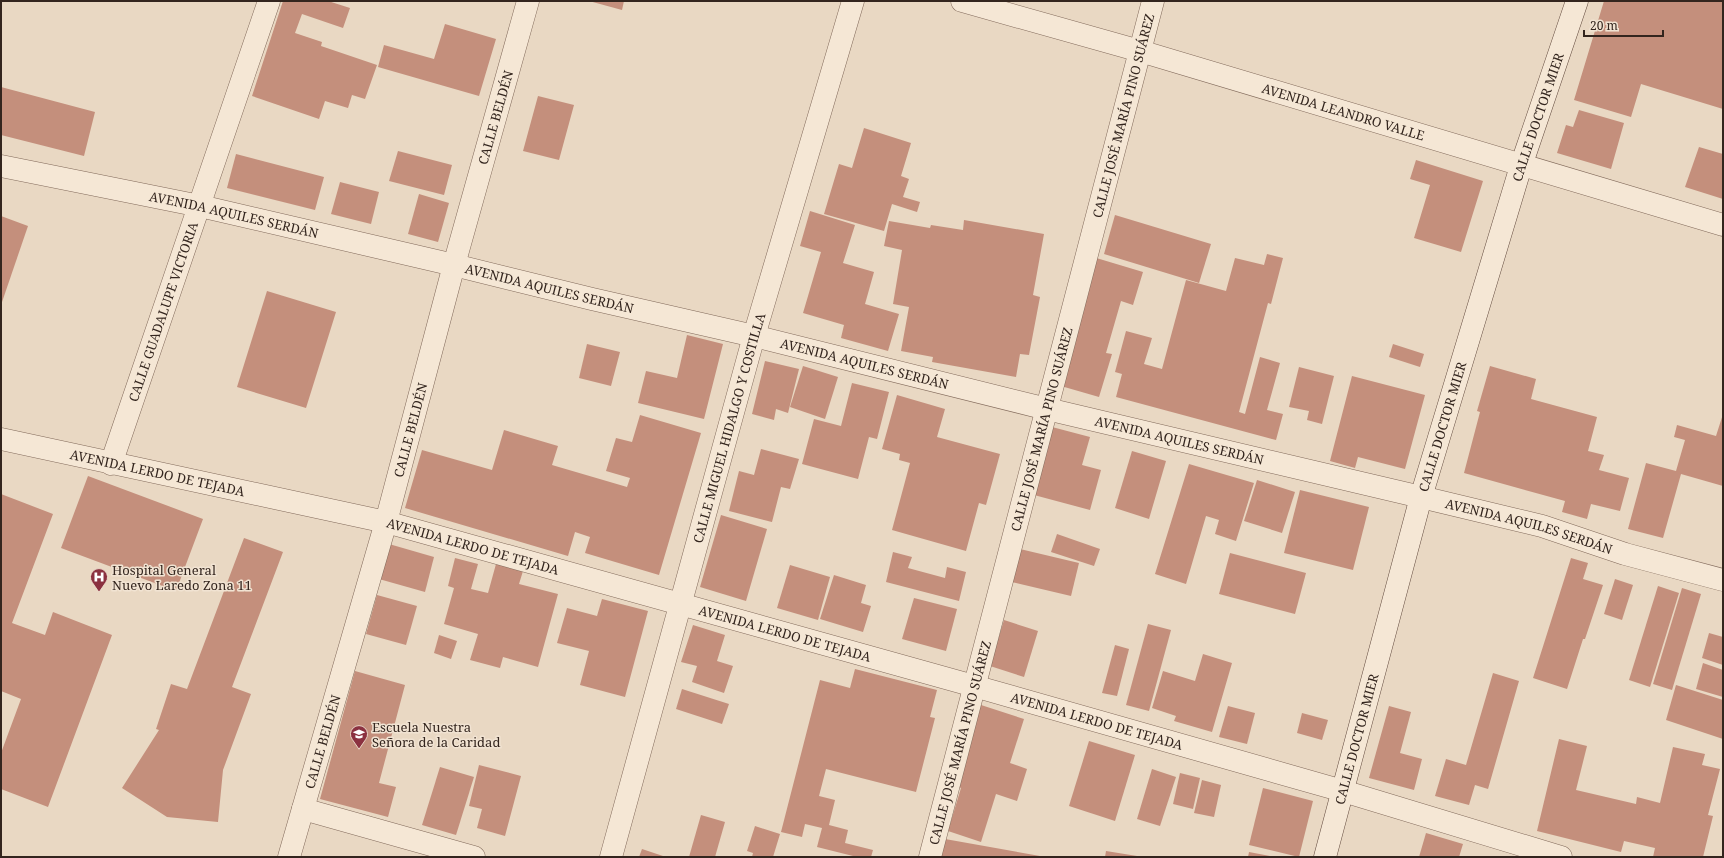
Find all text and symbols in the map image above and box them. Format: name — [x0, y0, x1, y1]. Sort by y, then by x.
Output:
street label: CALLE JOSÉ MARÍA PINO SUÁREZ — [1088, 11, 1158, 220]
scale bar — [1584, 12, 1663, 38]
text: 20 m — [1590, 17, 1618, 34]
street label: CALLE DOCTOR MIER — [1508, 50, 1568, 184]
street label: CALLE BELDÉN — [474, 68, 517, 166]
street label: AVENIDA LEANDRO VALLE — [1260, 79, 1427, 144]
street label: AVENIDA AQUILES SERDÁN — [148, 187, 320, 242]
street label: CALLE GUADALUPE VICTORIA — [124, 219, 202, 404]
street label: AVENIDA AQUILES SERDÁN — [463, 259, 636, 317]
street label: CALLE MIGUEL HIDALGO Y COSTILLA — [689, 310, 770, 545]
street label: CALLE JOSÉ MARÍA PINO SUÁREZ — [1006, 325, 1077, 533]
street label: AVENIDA AQUILES SERDÁN — [779, 334, 951, 393]
street label: CALLE DOCTOR MIER — [1414, 359, 1470, 494]
street label: CALLE BELDÉN — [389, 381, 431, 479]
street label: AVENIDA AQUILES SERDÁN — [1093, 412, 1266, 469]
street label: AVENIDA LERDO DE TEJADA — [69, 445, 247, 500]
street label: AVENIDA AQUILES SERDÁN — [1444, 494, 1615, 558]
street label: AVENIDA LERDO DE TEJADA — [385, 514, 562, 579]
place label: Hospital General Nuevo Laredo Zona 11 — [112, 561, 252, 594]
hospital icon: Hospital General Nuevo Laredo Zona 11 — [89, 567, 109, 592]
street label: AVENIDA LERDO DE TEJADA — [697, 601, 874, 666]
street label: CALLE JOSÉ MARÍA PINO SUÁREZ — [925, 639, 995, 847]
street label: CALLE DOCTOR MIER — [1330, 671, 1383, 807]
street label: AVENIDA LERDO DE TEJADA — [1009, 688, 1186, 754]
street label: CALLE BELDÉN — [300, 693, 345, 791]
place label: Escuela Nuestra Señora de la Caridad — [372, 718, 500, 751]
school or university icon: Escuela Nuestra Señora de la Caridad — [349, 724, 369, 749]

